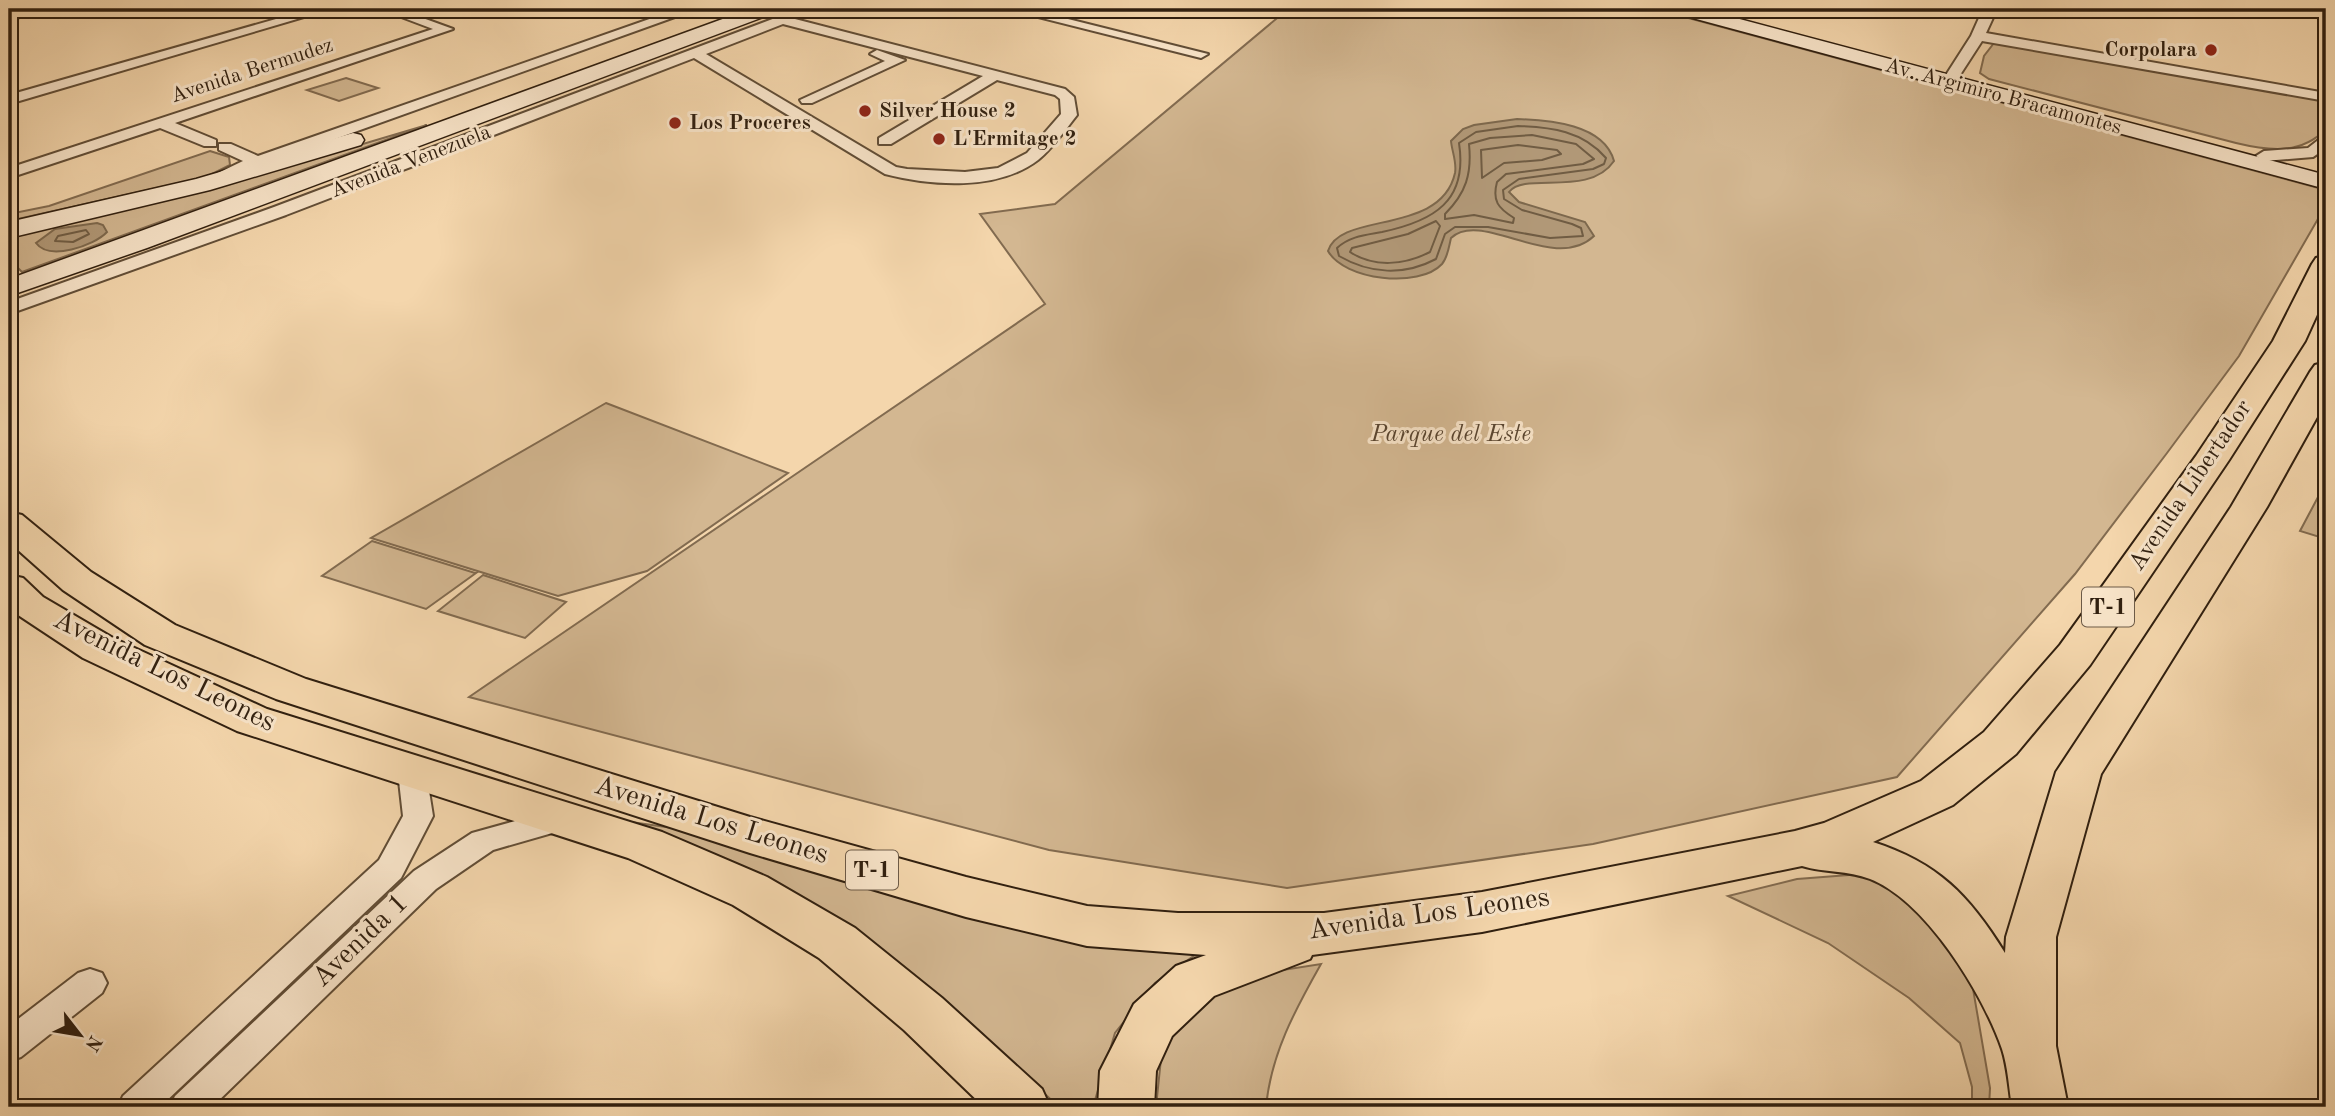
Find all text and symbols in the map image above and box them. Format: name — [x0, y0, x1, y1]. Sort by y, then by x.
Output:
street label: Avenida Bermudez — [168, 35, 336, 107]
place label: Corpolara — [2105, 40, 2197, 61]
marker: Corpolara — [2203, 42, 2219, 58]
street label: Av. Argimiro Bracamontes — [1882, 55, 2124, 139]
place label: Silver House 2 — [879, 101, 1016, 122]
marker: Silver House 2 — [857, 103, 873, 119]
place label: Los Proceres — [689, 113, 811, 134]
marker: Los Proceres — [667, 115, 683, 131]
street label: Avenida Venezuela — [328, 122, 494, 202]
place label: L'Ermitage 2 — [953, 129, 1077, 150]
marker: L'Ermitage 2 — [931, 131, 947, 147]
street label: Avenida Libertador — [2125, 396, 2257, 576]
park label: Parque del Este — [1370, 423, 1531, 447]
road number: T-1 — [2082, 587, 2134, 626]
street label: Avenida Los Leones — [49, 606, 279, 738]
street label: Avenida Los Leones — [591, 772, 831, 870]
road number: T-1 — [846, 850, 898, 890]
street label: Avenida Los Leones — [1307, 884, 1551, 946]
street label: Avenida 1 — [308, 889, 414, 993]
north arrow — [46, 1000, 116, 1070]
text: N — [80, 1031, 104, 1054]

